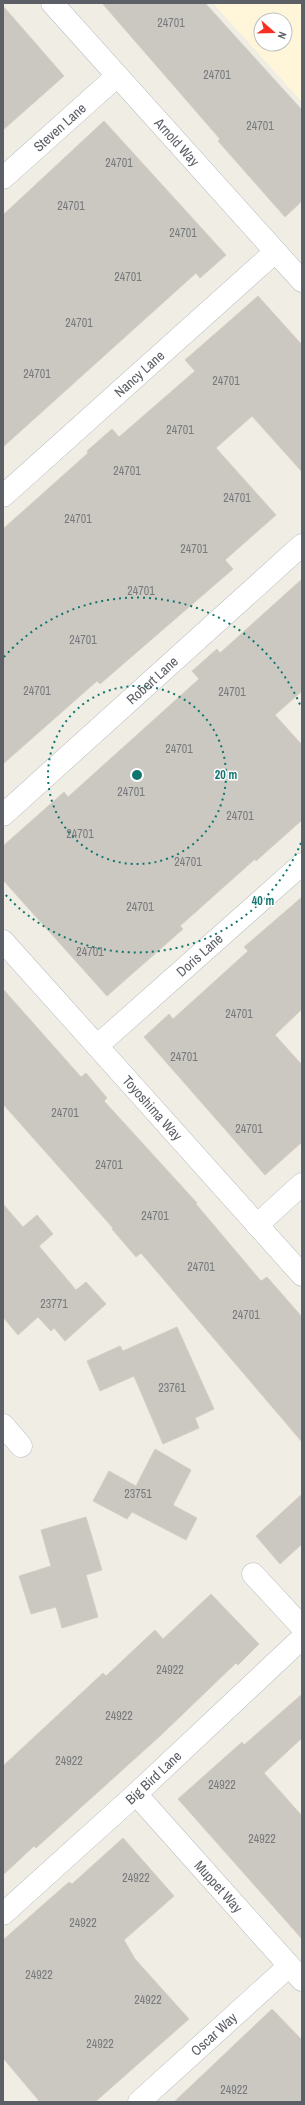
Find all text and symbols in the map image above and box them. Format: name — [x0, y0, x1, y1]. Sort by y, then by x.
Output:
north arrow — [253, 12, 293, 52]
house number: 24701 — [157, 15, 185, 31]
text: N — [275, 30, 290, 41]
house number: 24701 — [203, 67, 231, 83]
street label: Steven Lane — [30, 99, 90, 156]
street label: Arnold Way — [150, 113, 204, 170]
house number: 24701 — [246, 118, 274, 134]
house number: 24701 — [105, 155, 133, 171]
house number: 24701 — [57, 198, 85, 214]
house number: 24701 — [169, 225, 197, 241]
house number: 24701 — [114, 269, 142, 285]
house number: 24701 — [65, 315, 93, 331]
street label: Nancy Lane — [110, 347, 168, 401]
house number: 24701 — [23, 366, 51, 382]
house number: 24701 — [212, 373, 240, 389]
house number: 24701 — [166, 422, 194, 438]
house number: 24701 — [113, 463, 141, 479]
house number: 24701 — [223, 490, 251, 506]
house number: 24701 — [64, 511, 92, 527]
house number: 24701 — [180, 541, 208, 557]
house number: 24701 — [127, 583, 155, 599]
house number: 24701 — [69, 632, 97, 648]
street label: Robert Lane — [123, 652, 182, 708]
house number: 24701 — [23, 683, 51, 699]
house number: 24701 — [218, 684, 246, 700]
house number: 24701 — [165, 741, 193, 757]
text: 20 m — [215, 767, 237, 783]
centre of rings — [130, 768, 144, 782]
house number: 24701 — [117, 784, 145, 800]
house number: 24701 — [226, 808, 254, 824]
house number: 24701 — [66, 826, 94, 842]
house number: 24701 — [174, 854, 202, 870]
text: 40 m — [252, 893, 274, 909]
house number: 24701 — [126, 899, 154, 915]
street label: Doris Lane — [172, 930, 226, 980]
house number: 24701 — [76, 944, 104, 960]
house number: 24701 — [225, 1006, 253, 1022]
house number: 24701 — [170, 1049, 198, 1065]
street label: Toyoshima Way — [119, 1072, 186, 1144]
house number: 24701 — [51, 1105, 79, 1121]
house number: 24701 — [235, 1121, 263, 1137]
house number: 24701 — [95, 1157, 123, 1173]
house number: 24701 — [141, 1208, 169, 1224]
house number: 24701 — [187, 1259, 215, 1275]
house number: 23771 — [40, 1296, 68, 1312]
house number: 24701 — [232, 1307, 260, 1323]
house number: 23761 — [158, 1380, 186, 1396]
house number: 23751 — [124, 1486, 152, 1502]
house number: 24922 — [156, 1662, 184, 1678]
house number: 24922 — [105, 1708, 133, 1724]
street label: Big Bird Lane — [122, 1747, 185, 1808]
house number: 24922 — [55, 1753, 83, 1769]
house number: 24922 — [208, 1777, 236, 1793]
house number: 24922 — [248, 1831, 276, 1847]
street label: Muppet Way — [191, 1857, 247, 1917]
house number: 24922 — [122, 1870, 150, 1886]
house number: 24922 — [69, 1915, 97, 1931]
house number: 24922 — [25, 1967, 53, 1983]
house number: 24922 — [134, 1992, 162, 2008]
street label: Oscar Way — [187, 2008, 241, 2060]
house number: 24922 — [86, 2036, 114, 2052]
house number: 24922 — [220, 2082, 248, 2098]

